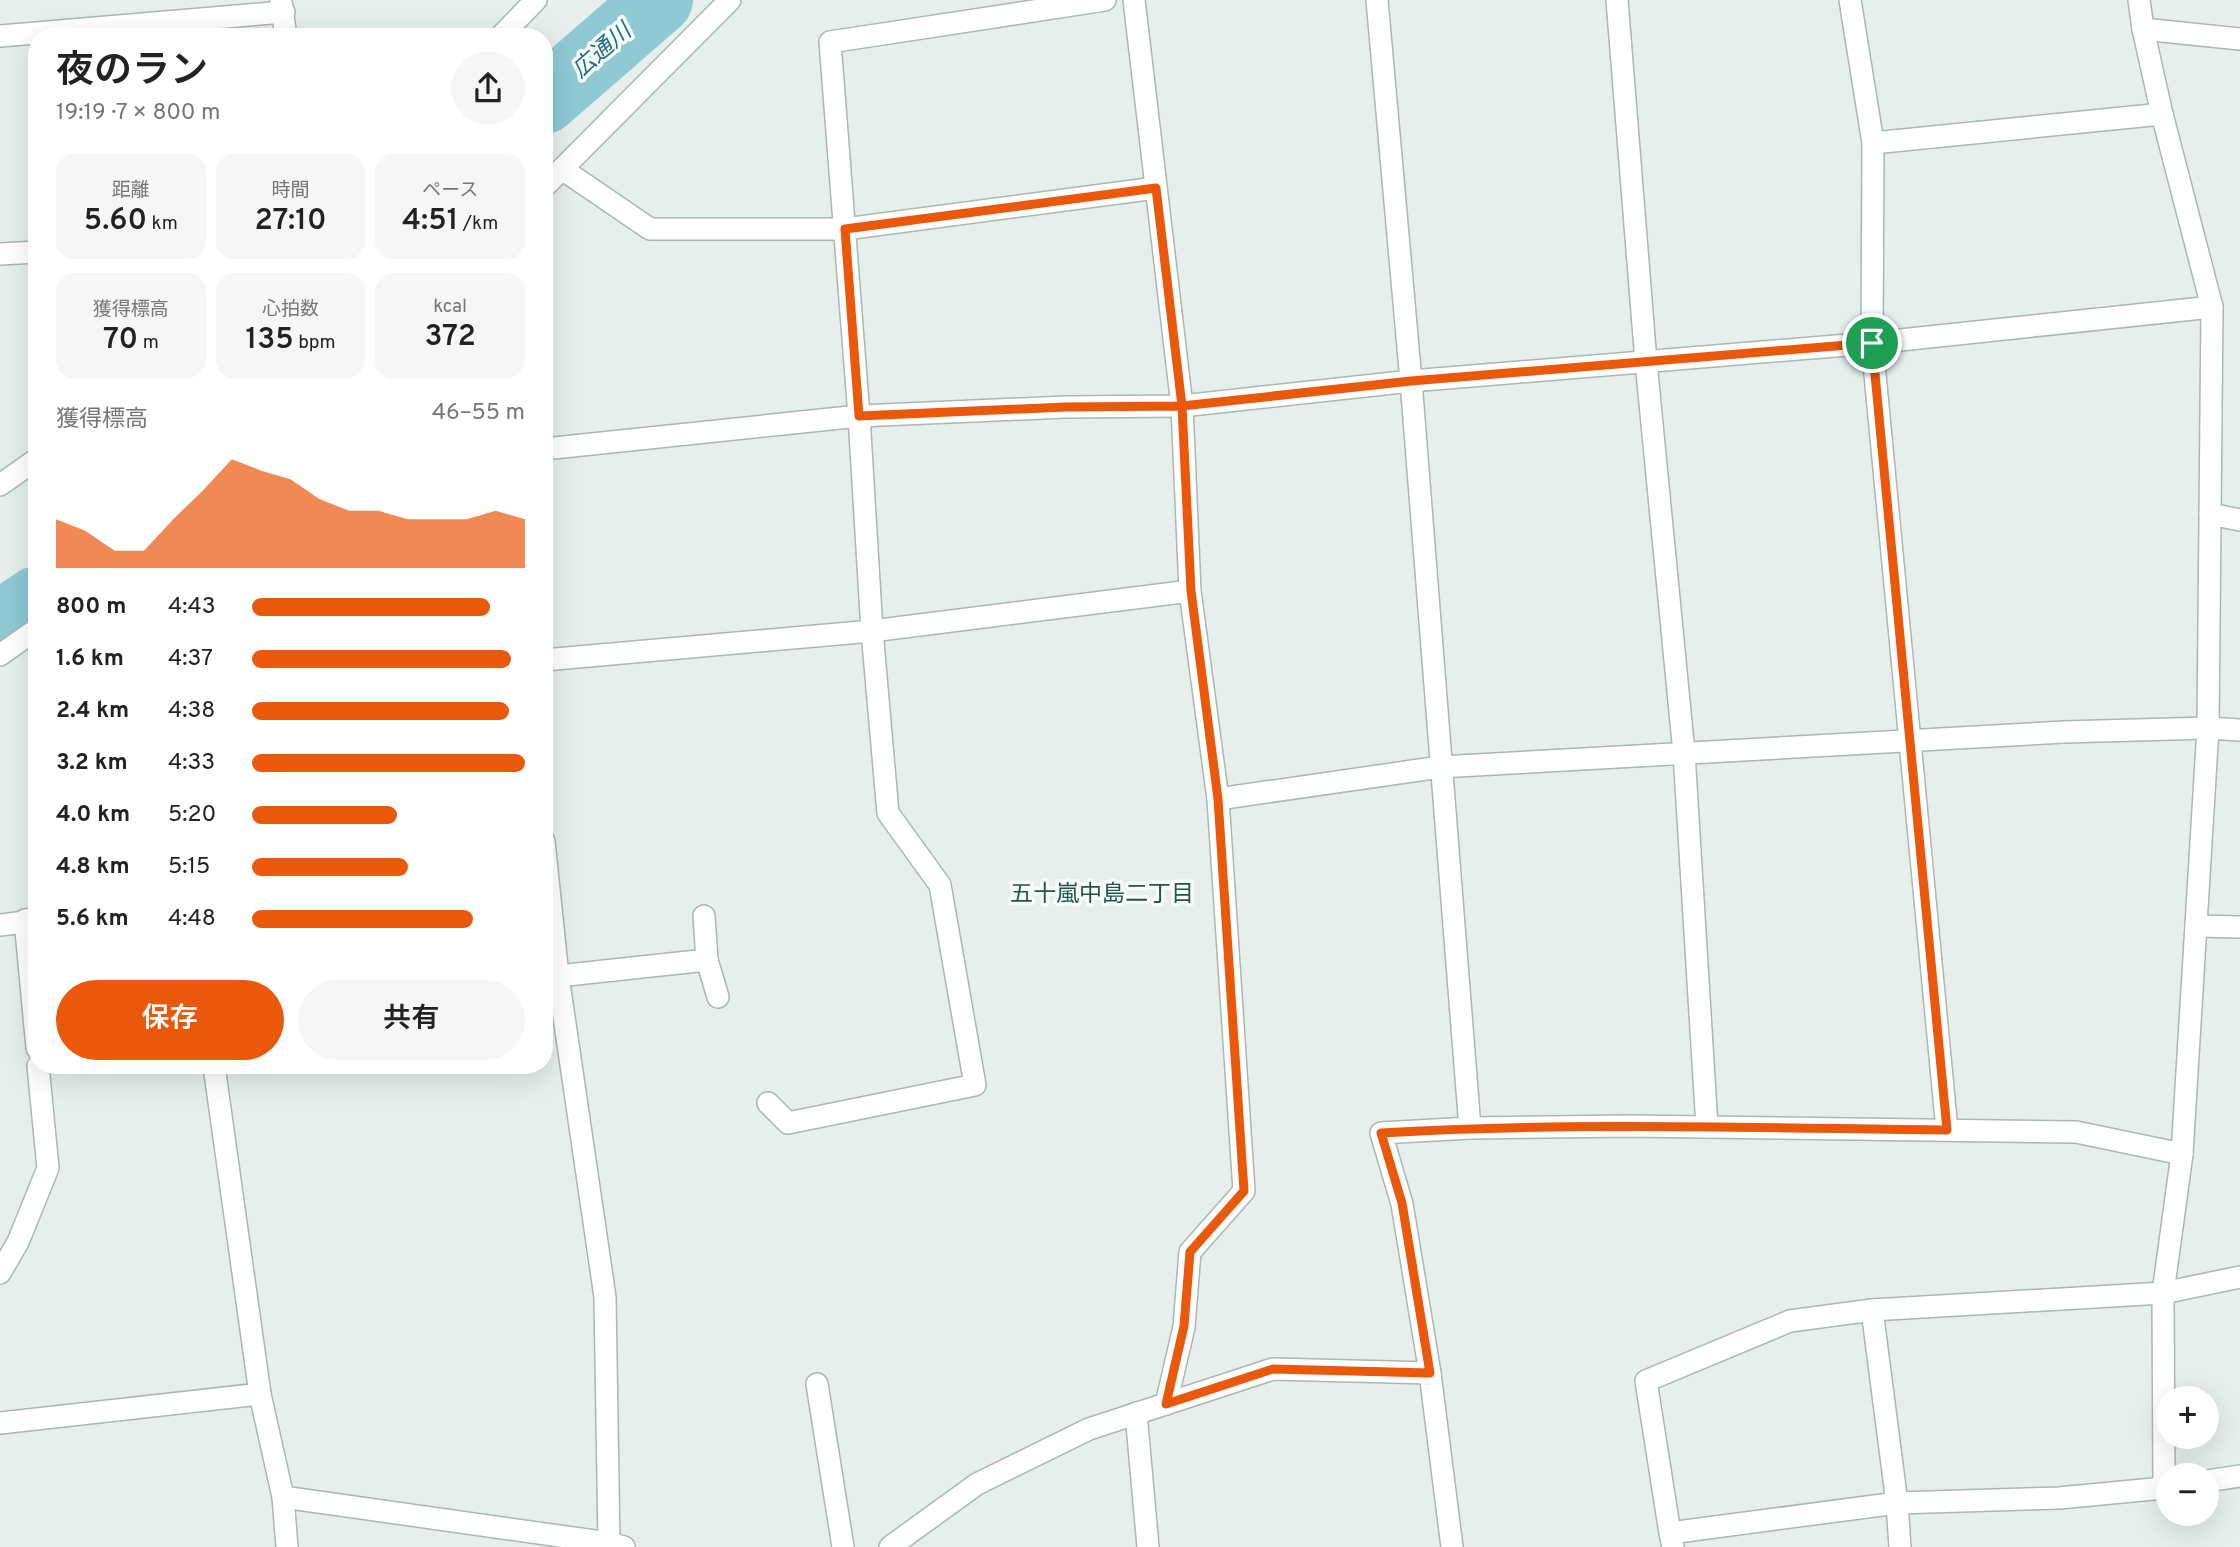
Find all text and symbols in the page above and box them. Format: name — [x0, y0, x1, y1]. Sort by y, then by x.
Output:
water label: 広通川 — [567, 16, 640, 85]
text: 夜のラン — [56, 48, 208, 97]
button: share — [451, 51, 525, 125]
text: 19:19 · 7 × 800 m — [56, 99, 220, 128]
text: 距離 — [112, 179, 150, 203]
text: 時間 — [271, 179, 310, 203]
text: ペース — [422, 179, 478, 203]
text: 5.60 — [84, 203, 147, 240]
text: 27:10 — [254, 203, 327, 240]
text: 4:51 — [402, 203, 458, 240]
text: km — [147, 212, 178, 236]
text: /km — [458, 212, 498, 236]
text: kcal — [433, 295, 467, 319]
text: 獲得標高 — [93, 298, 169, 322]
text: 心拍数 — [262, 298, 319, 322]
pin — [1842, 313, 1902, 373]
text: 372 — [424, 319, 476, 356]
text: 70 — [103, 322, 138, 359]
text: 135 — [246, 322, 294, 359]
icon: arrive — [1853, 324, 1891, 362]
text: m — [138, 331, 159, 355]
text: bpm — [294, 331, 335, 355]
text: 46–55 m — [432, 399, 525, 428]
text: 獲得標高 — [56, 406, 148, 435]
text: 800 m — [56, 593, 126, 622]
text: 4:43 — [168, 593, 216, 622]
text: 1.6 km — [56, 645, 124, 674]
text: 4:37 — [168, 645, 213, 674]
text: 2.4 km — [56, 697, 129, 726]
text: 4:38 — [168, 697, 215, 726]
text: 3.2 km — [56, 749, 128, 778]
text: 4:33 — [168, 749, 215, 778]
text: 4.0 km — [56, 801, 130, 830]
text: 5:20 — [168, 801, 216, 830]
text: 4.8 km — [56, 853, 130, 882]
text: 5:15 — [168, 853, 210, 882]
district label: 五十嵐中島二丁目 — [1010, 881, 1194, 910]
text: 5.6 km — [56, 905, 129, 934]
text: 4:48 — [168, 905, 216, 934]
button: 保存 — [56, 980, 284, 1060]
button: 共有 — [298, 980, 525, 1060]
map controls — [2156, 1386, 2219, 1526]
button: + — [2156, 1386, 2219, 1449]
button: − — [2156, 1463, 2219, 1526]

